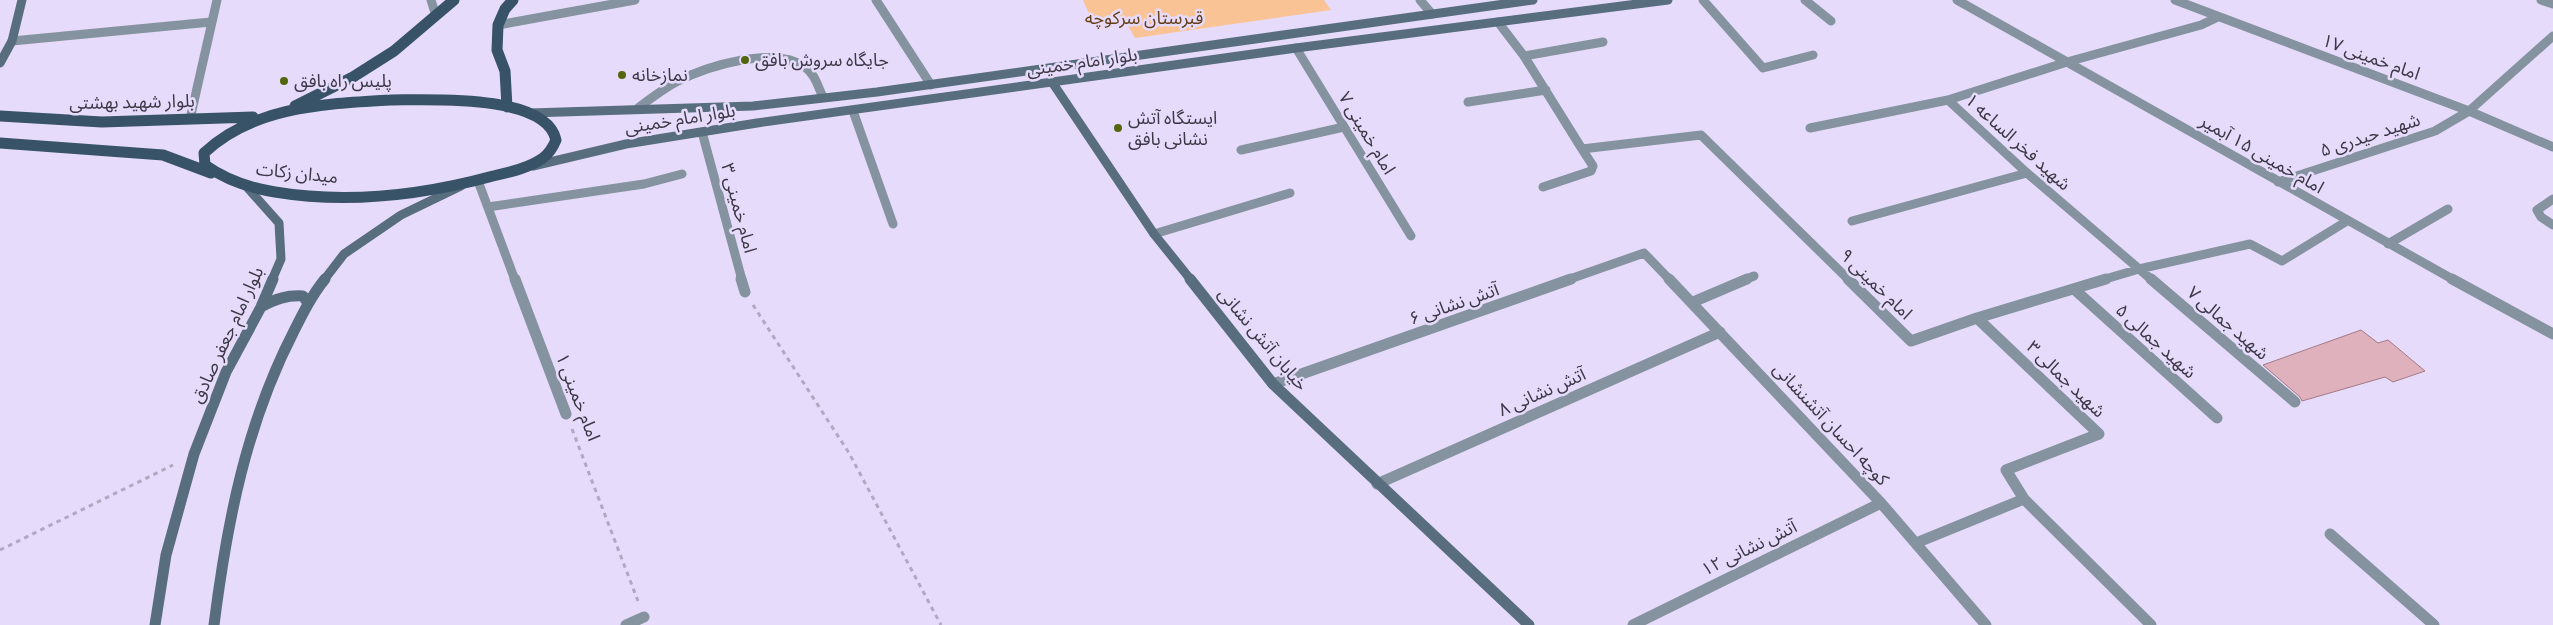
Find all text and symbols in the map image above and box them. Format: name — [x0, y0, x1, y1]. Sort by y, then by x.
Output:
park label: قبرستان سرکوچه — [1085, 6, 1203, 31]
street label: امام خمینی ۱۷ — [2318, 28, 2423, 88]
street label: بلوار امام خمینی — [1025, 42, 1139, 84]
place label: جایگاه سروش بافق — [755, 48, 889, 73]
marker: جایگاه سروش بافق — [739, 54, 751, 66]
place label: نمازخانه — [632, 63, 688, 88]
place label: پلیس راه بافق — [294, 69, 392, 94]
marker: نمازخانه — [616, 69, 628, 81]
marker: پلیس راه بافق — [278, 75, 290, 87]
street label: امام خمینی ۷ — [1331, 87, 1401, 180]
street label: شهید فخر الساعه ۱ — [1959, 88, 2076, 197]
street label: بلوار شهید بهشتی — [69, 89, 195, 116]
street label: بلوار امام خمینی — [623, 98, 737, 142]
place label: ایستگاه آتش نشانی بافق — [1128, 106, 1217, 152]
street label: شهید حیدری ۵ — [2317, 107, 2424, 163]
street label: امام خمینی ۱۵ آبمیر — [2194, 108, 2328, 201]
marker: ایستگاه آتش نشانی بافق — [1112, 122, 1124, 134]
street label: میدان زکات — [255, 157, 339, 190]
street label: امام خمینی ۳ — [714, 160, 763, 256]
street label: امام خمینی ۹ — [1833, 243, 1918, 326]
street label: بلوار امام جعفر صادق — [185, 263, 271, 408]
street label: آتش نشانی ۶ — [1406, 277, 1503, 331]
street label: شهید جمالی ۷ — [2181, 281, 2274, 366]
street label: خیابان آتش نشانی — [1212, 282, 1313, 396]
street label: شهید جمالی ۵ — [2110, 298, 2202, 385]
street label: شهید جمالی ۳ — [2021, 335, 2111, 424]
street label: امام خمینی ۱ — [548, 350, 606, 445]
street label: کوچه احسان آتشنشانی — [1767, 357, 1895, 492]
street label: آتش نشانی ۸ — [1494, 362, 1591, 423]
street label: آتش نشانی ۱۲ — [1697, 514, 1802, 582]

